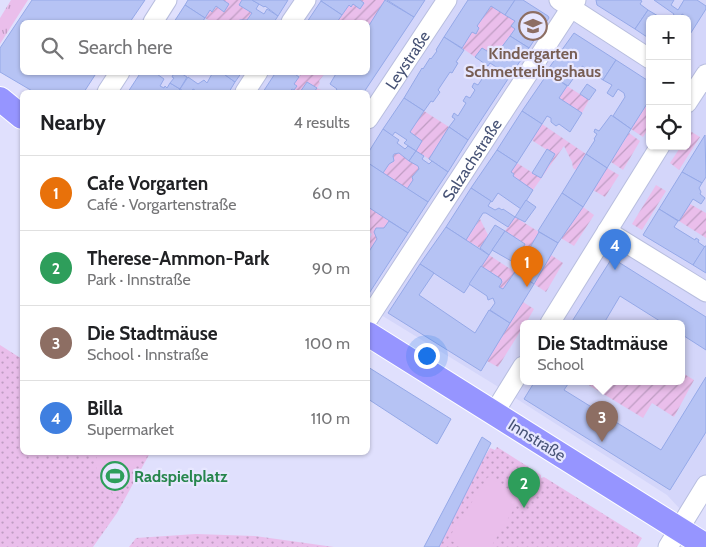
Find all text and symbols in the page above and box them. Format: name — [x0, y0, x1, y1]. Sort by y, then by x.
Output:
school or university icon: Kindergarten Schmetterlingshaus — [518, 11, 548, 41]
map controls — [646, 15, 691, 150]
button: + — [646, 15, 691, 60]
search box — [20, 20, 370, 75]
street label: Leystraße — [381, 27, 433, 93]
icon: search — [38, 34, 66, 62]
text: Search here — [78, 36, 172, 59]
place label: Kindergarten Schmetterlingshaus — [465, 44, 601, 81]
button: − — [646, 60, 691, 105]
button: locate — [646, 105, 691, 150]
text: Nearby — [40, 110, 106, 135]
text: 4 results — [293, 113, 350, 132]
street label: Salzachstraße — [438, 115, 505, 204]
text: Cafe Vorgarten — [87, 172, 208, 195]
text: 1 — [53, 184, 59, 203]
text: 60 m — [312, 184, 350, 203]
text: Café · Vorgartenstraße — [87, 195, 237, 214]
pin: 4 — [599, 229, 631, 270]
pin: 1 — [511, 246, 543, 287]
text: Therese-Ammon-Park — [87, 247, 270, 270]
text: 2 — [52, 259, 60, 278]
text: 90 m — [312, 259, 350, 278]
text: Park · Innstraße — [87, 270, 191, 289]
popup — [520, 320, 685, 385]
text: Die Stadtmäuse — [87, 322, 218, 345]
text: Die Stadtmäuse — [537, 332, 668, 355]
text: 3 — [52, 334, 60, 353]
text: 100 m — [305, 334, 350, 353]
your location — [414, 343, 440, 369]
text: School · Innstraße — [87, 345, 208, 364]
text: School — [537, 355, 584, 374]
text: Billa — [87, 397, 123, 420]
pin: 3 — [586, 401, 618, 442]
text: 4 — [51, 409, 61, 428]
text: 110 m — [311, 409, 350, 428]
street label: Innstraße — [505, 415, 569, 465]
text: Supermarket — [87, 420, 174, 439]
sports icon: Radspielplatz — [100, 461, 130, 491]
place label: Radspielplatz — [134, 467, 228, 486]
pin: 2 — [508, 467, 540, 508]

